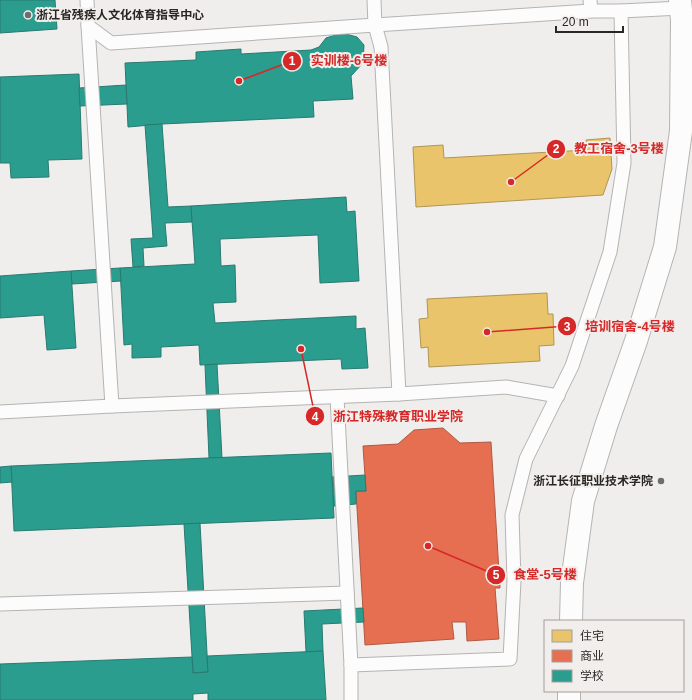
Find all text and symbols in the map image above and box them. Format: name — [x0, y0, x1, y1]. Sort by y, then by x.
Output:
place label: 浙江省残疾人文化体育指导中心 — [36, 8, 204, 22]
scale bar — [556, 8, 623, 34]
marker: 浙江省残疾人文化体育指导中心 — [23, 10, 33, 20]
text: 20 m — [562, 15, 589, 29]
callout: 实训楼-6号楼 — [282, 48, 395, 73]
text: 实训楼-6号楼 — [311, 53, 387, 68]
text: 1 — [289, 54, 296, 68]
callout: 教工宿舍-3号楼 — [546, 136, 672, 161]
text: 教工宿舍-3号楼 — [574, 141, 664, 156]
text: 2 — [553, 142, 560, 156]
callout: 培训宿舍-4号楼 — [557, 314, 683, 339]
text: 培训宿舍-4号楼 — [585, 319, 675, 334]
text: 3 — [564, 320, 571, 334]
callout: 浙江特殊教育职业学院 — [305, 404, 471, 429]
text: 浙江特殊教育职业学院 — [333, 409, 463, 424]
text: 4 — [312, 410, 319, 424]
place label: 浙江长征职业技术学院 — [533, 474, 653, 488]
marker: 浙江长征职业技术学院 — [656, 476, 666, 486]
callout: 食堂-5号楼 — [486, 562, 585, 587]
text: 食堂-5号楼 — [513, 567, 577, 582]
text: 5 — [493, 568, 500, 582]
legend — [544, 620, 684, 692]
text: 住宅 — [580, 629, 604, 643]
text: 商业 — [580, 649, 604, 663]
text: 学校 — [580, 669, 604, 683]

